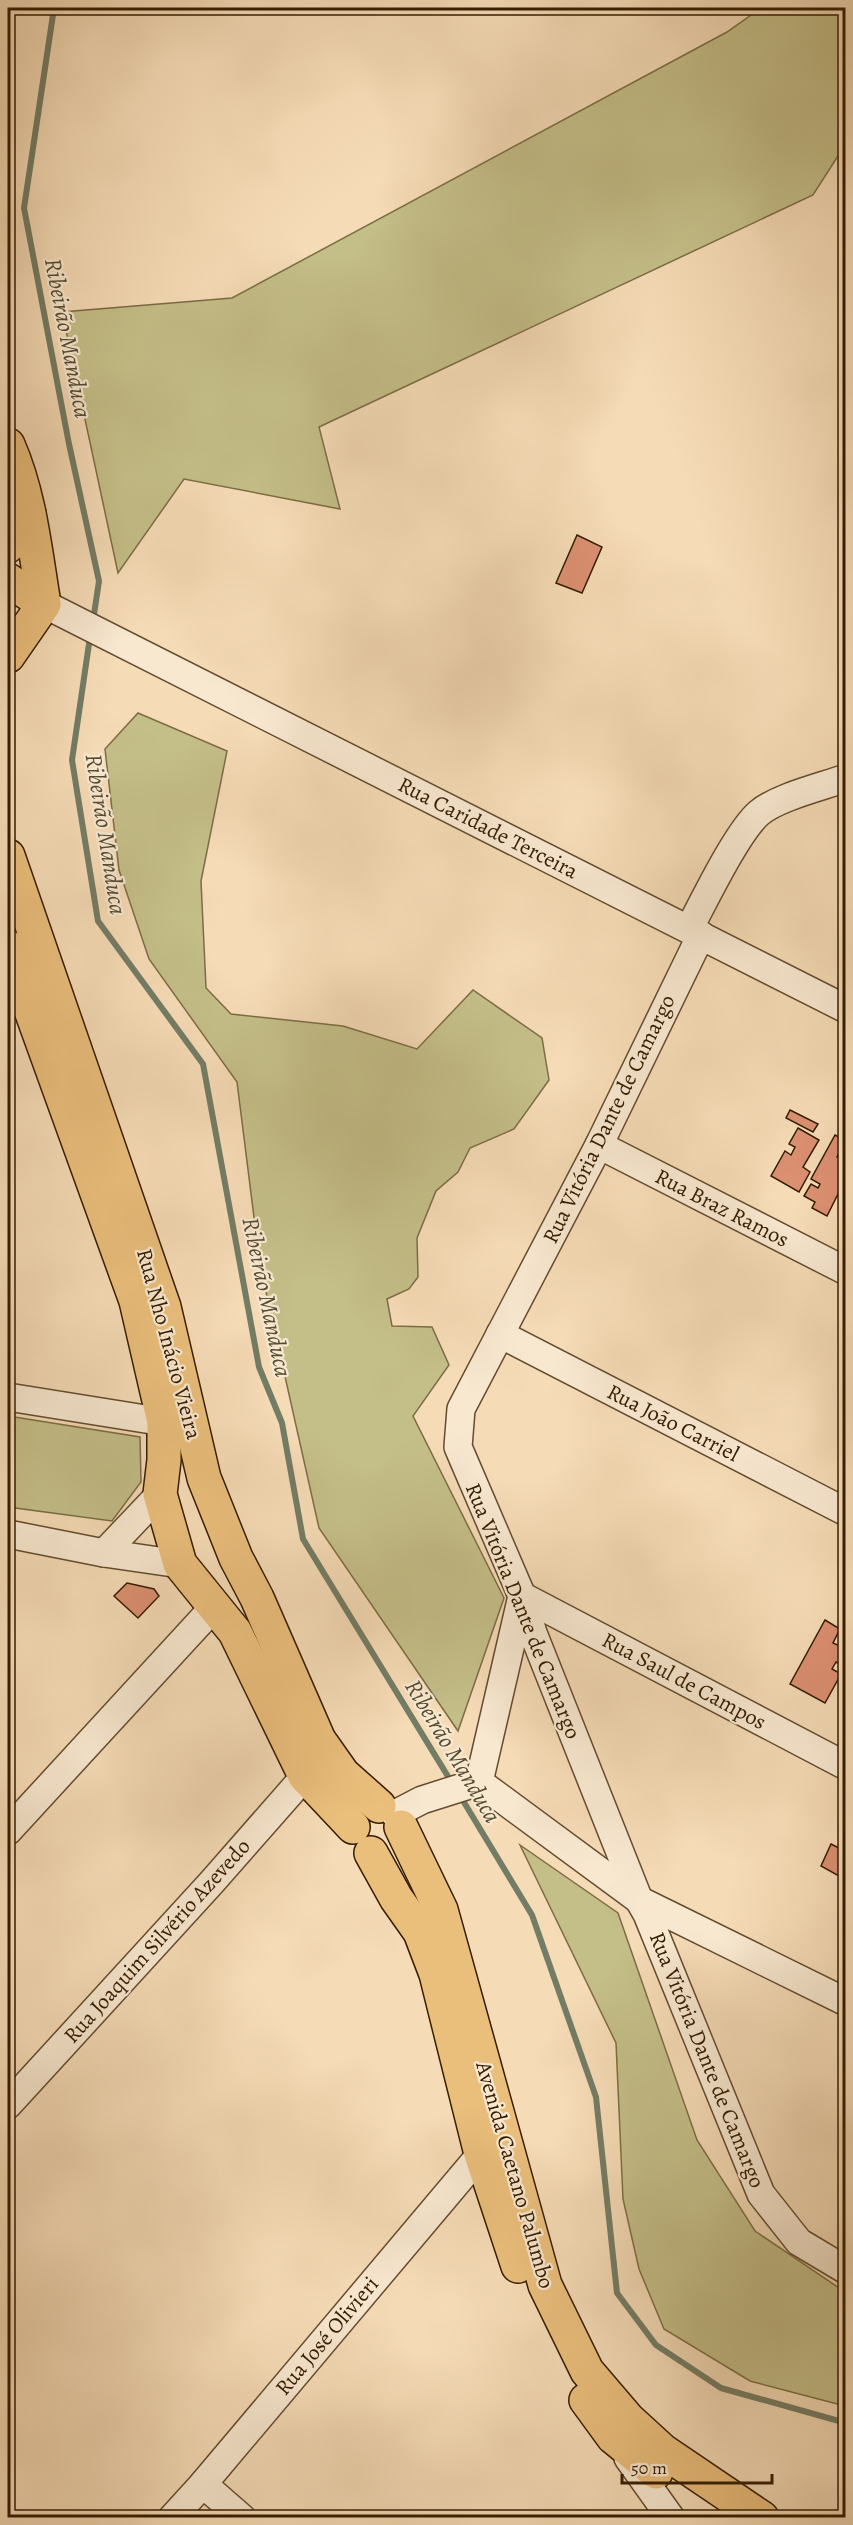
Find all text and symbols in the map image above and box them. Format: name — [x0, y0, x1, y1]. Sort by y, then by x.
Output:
water label: Ribeirão Manduca — [37, 255, 99, 421]
water label: Ribeirão Manduca — [77, 751, 135, 917]
street label: Rua Caridade Terceira — [393, 770, 584, 887]
street label: Rua Vitória Dante de Camargo — [536, 989, 683, 1249]
street label: Rua Braz Ramos — [650, 1161, 794, 1255]
water label: Ribeirão Manduca — [234, 1214, 300, 1380]
street label: Rua Nho Inácio Vieira — [129, 1245, 209, 1443]
street label: Rua João Carriel — [602, 1377, 744, 1469]
street label: Rua Vitória Dante de Camargo — [458, 1478, 588, 1744]
street label: Rua Saul de Campos — [597, 1625, 771, 1737]
water label: Ribeirão Manduca — [397, 1673, 509, 1829]
street label: Rua Joaquim Silvério Azevedo — [57, 1832, 257, 2050]
street label: Rua Vitória Dante de Camargo — [642, 1927, 772, 2193]
street label: Avenida Caetano Palumbo — [468, 2057, 562, 2292]
street label: Rua José Olivieri — [268, 2270, 386, 2402]
scale bar — [622, 2447, 772, 2485]
text: 50 m — [631, 2456, 667, 2480]

